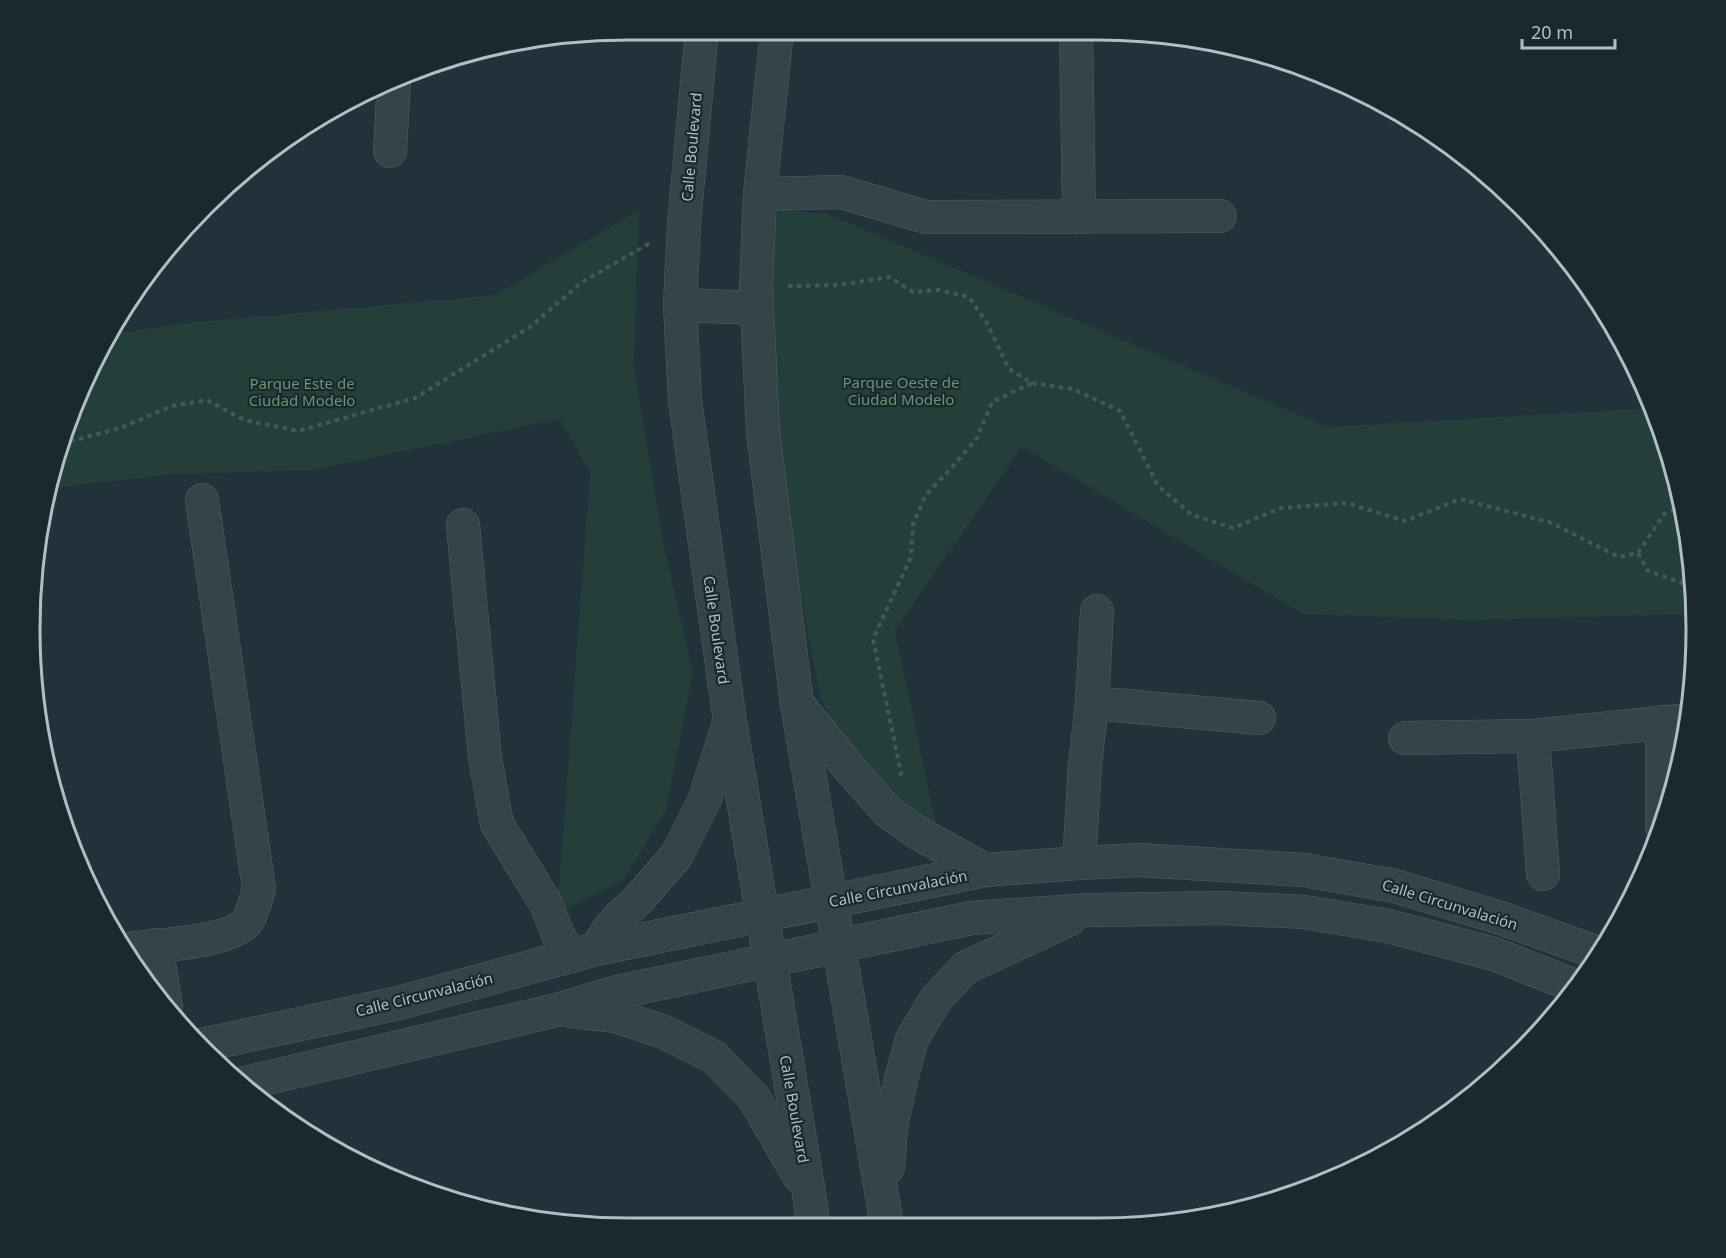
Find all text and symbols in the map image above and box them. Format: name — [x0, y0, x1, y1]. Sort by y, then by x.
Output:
scale bar — [1522, 12, 1615, 50]
text: 20 m — [1531, 20, 1573, 44]
street label: Calle Boulevard — [676, 92, 706, 202]
park label: Parque Oeste de Ciudad Modelo — [842, 372, 960, 409]
park label: Parque Este de Ciudad Modelo — [249, 373, 355, 410]
street label: Calle Boulevard — [699, 574, 735, 686]
street label: Calle Circunvalación — [827, 865, 969, 911]
street label: Calle Circunvalación — [1380, 874, 1520, 934]
street label: Calle Circunvalación — [353, 967, 495, 1021]
street label: Calle Boulevard — [776, 1053, 814, 1165]

